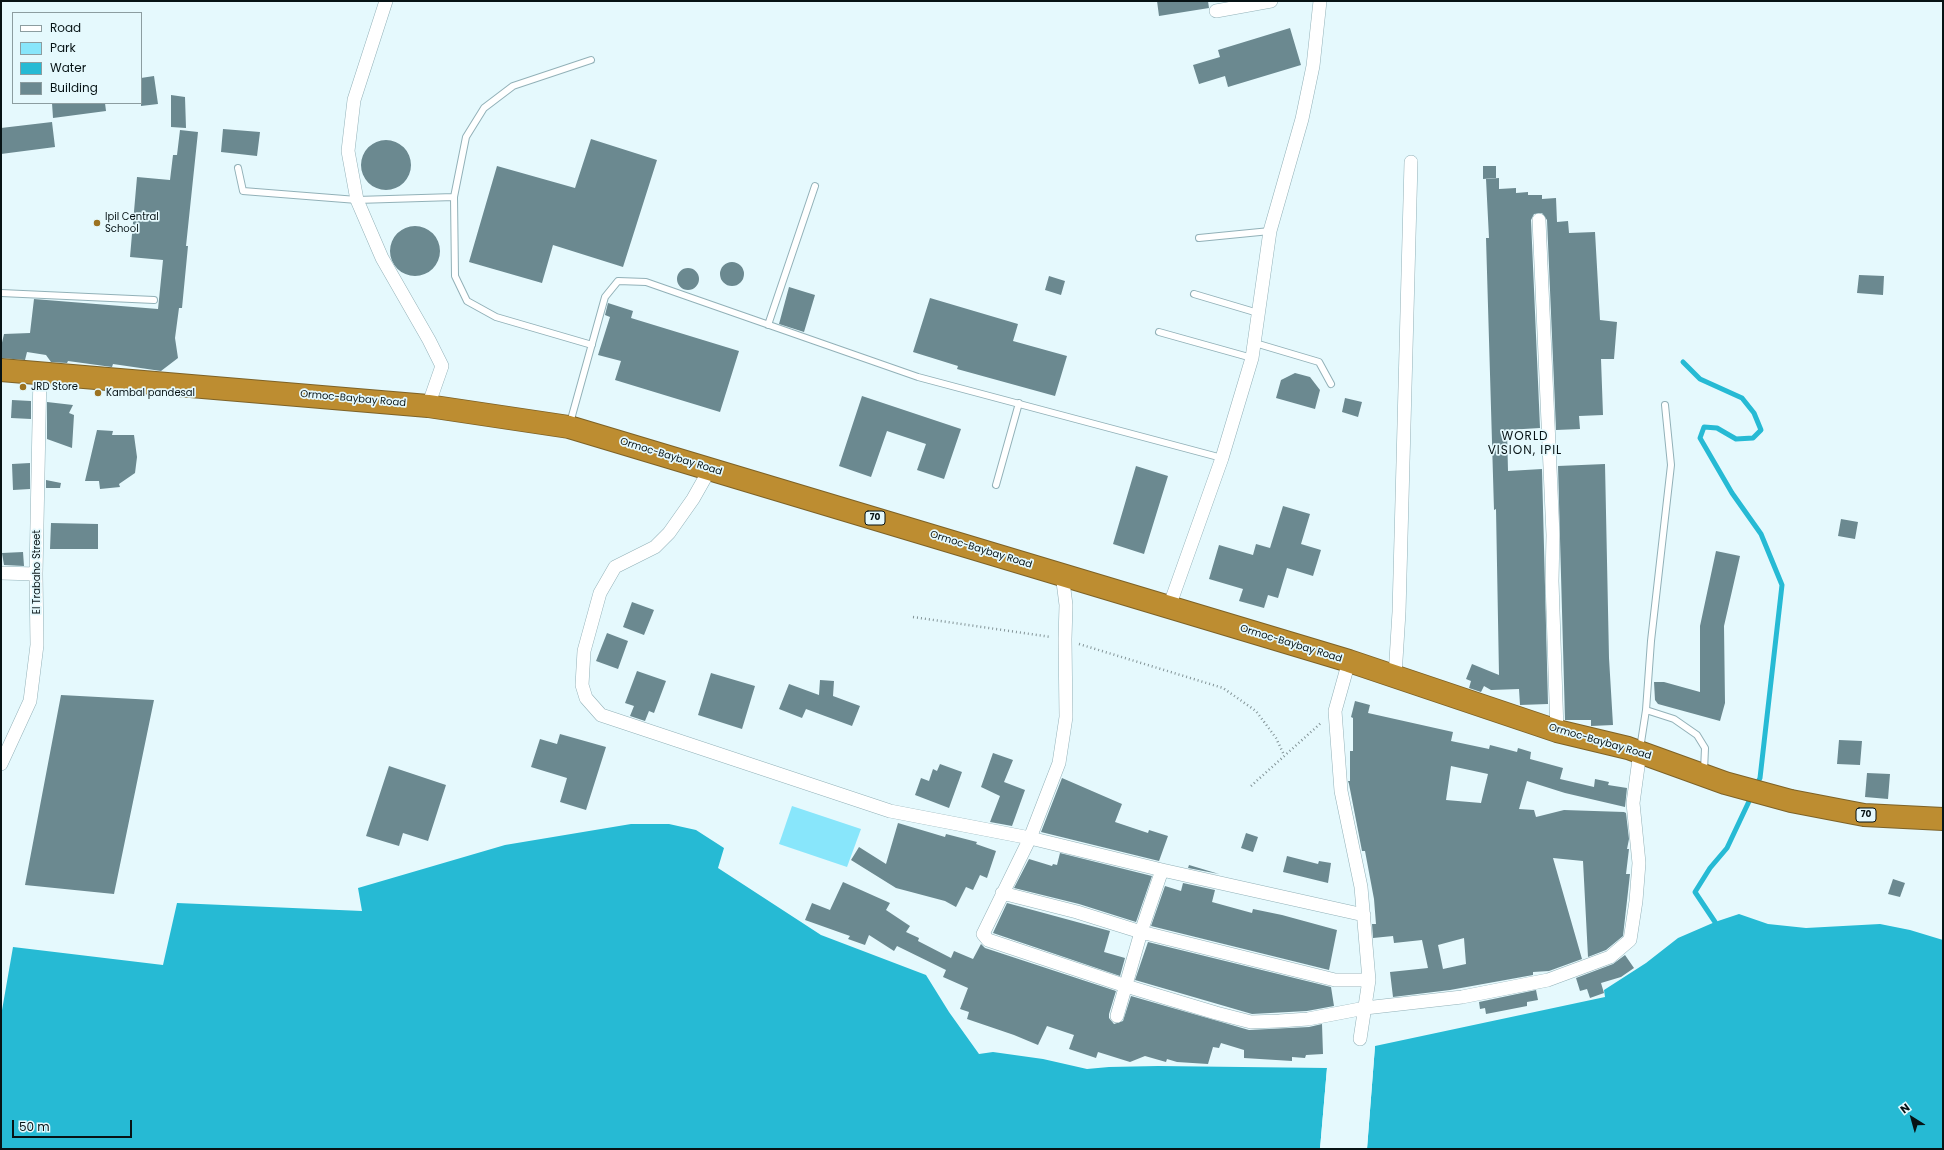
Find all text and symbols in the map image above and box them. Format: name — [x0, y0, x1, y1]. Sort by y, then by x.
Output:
legend — [12, 12, 142, 104]
text: Road — [50, 19, 81, 36]
text: Park — [50, 39, 76, 56]
text: Water — [50, 59, 86, 76]
text: Building — [50, 79, 98, 96]
place label: Ipil Central School — [105, 211, 159, 234]
marker: Ipil Central School — [92, 218, 102, 228]
place label: JRD Store — [31, 381, 78, 393]
marker: JRD Store — [18, 382, 28, 392]
place label: Kambal pandesal — [106, 387, 195, 399]
marker: Kambal pandesal — [93, 388, 103, 398]
street label: Ormoc-Baybay Road — [300, 388, 406, 410]
district label: WORLD VISION, IPIL — [1488, 430, 1562, 458]
street label: Ormoc-Baybay Road — [618, 436, 724, 478]
road number: 70 — [865, 511, 885, 525]
street label: Ormoc-Baybay Road — [928, 529, 1034, 571]
street label: El Trabaho Street — [31, 530, 43, 614]
street label: Ormoc-Baybay Road — [1238, 623, 1344, 665]
street label: Ormoc-Baybay Road — [1547, 722, 1653, 762]
road number: 70 — [1856, 808, 1876, 822]
north arrow — [1892, 1098, 1932, 1138]
text: N — [1897, 1100, 1913, 1117]
scale bar — [14, 1112, 134, 1138]
text: 50 m — [19, 1118, 50, 1135]

